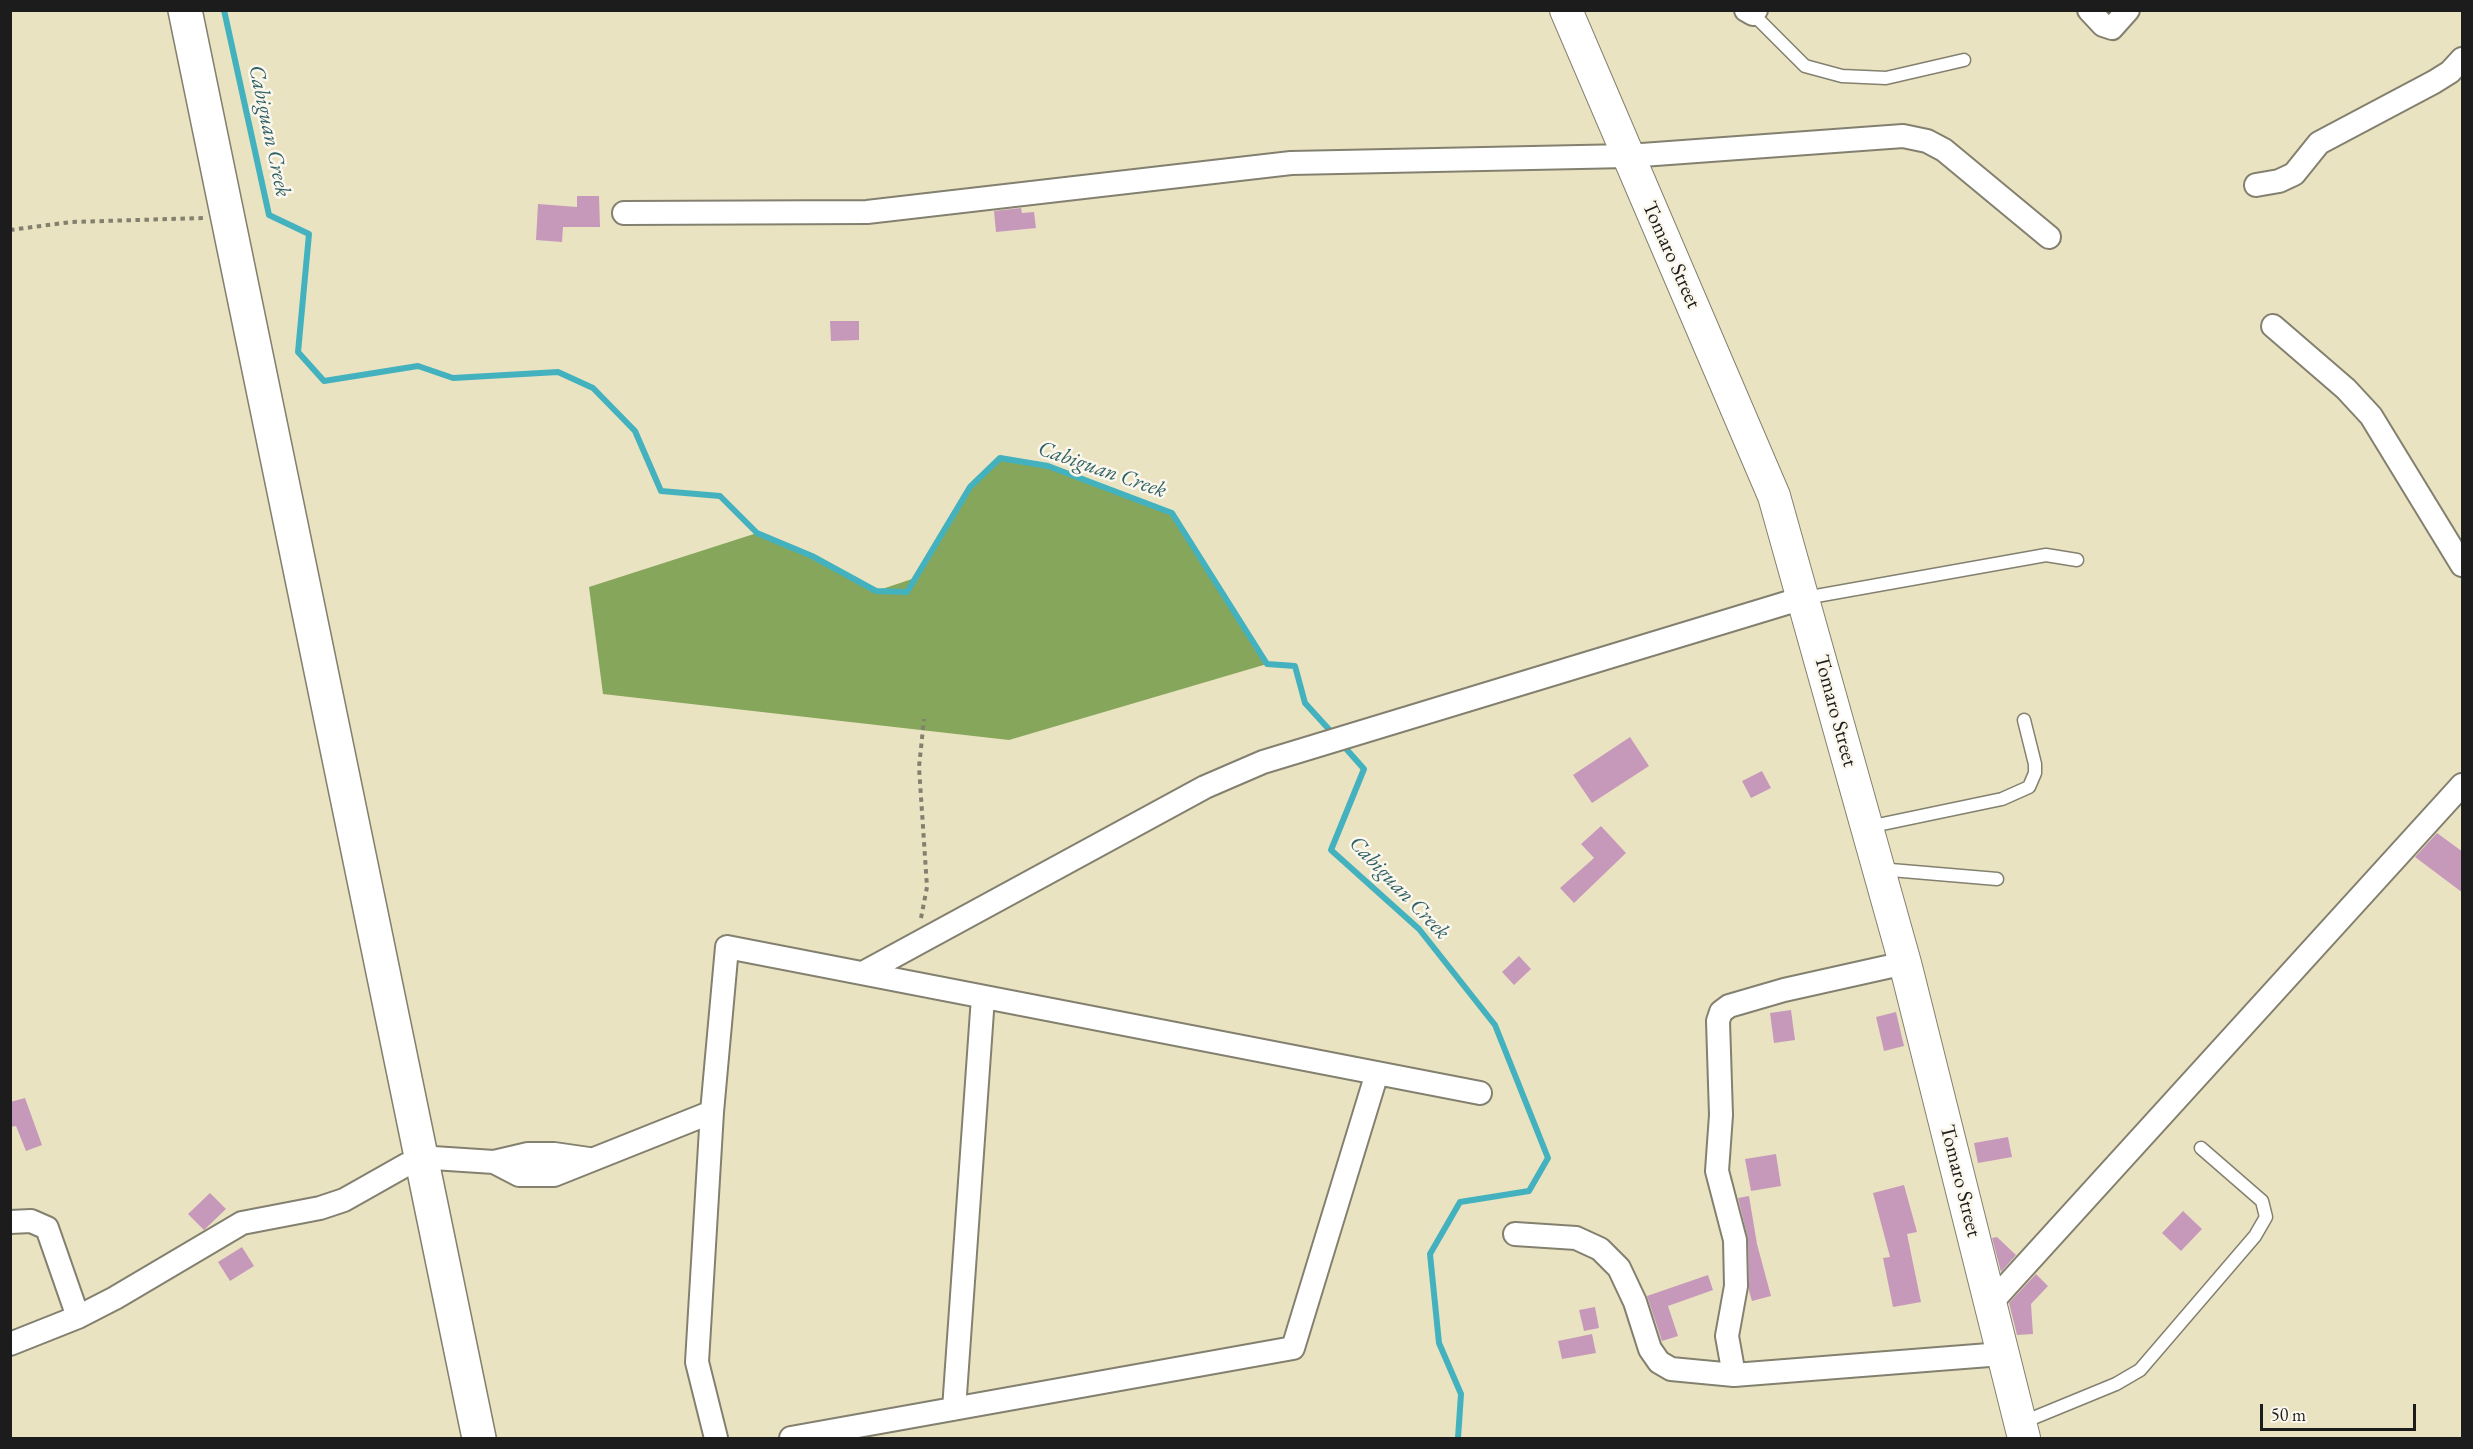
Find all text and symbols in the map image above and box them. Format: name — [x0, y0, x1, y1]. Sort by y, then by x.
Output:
water label: Cabiguan Creek — [242, 63, 296, 199]
street label: Tomaro Street — [1636, 197, 1706, 313]
water label: Cabiguan Creek — [1034, 436, 1170, 504]
street label: Tomaro Street — [1808, 652, 1862, 770]
water label: Cabiguan Creek — [1343, 831, 1455, 945]
street label: Tomaro Street — [1934, 1122, 1986, 1240]
scale bar — [2263, 1392, 2419, 1430]
text: 50 m — [2271, 1403, 2306, 1426]

